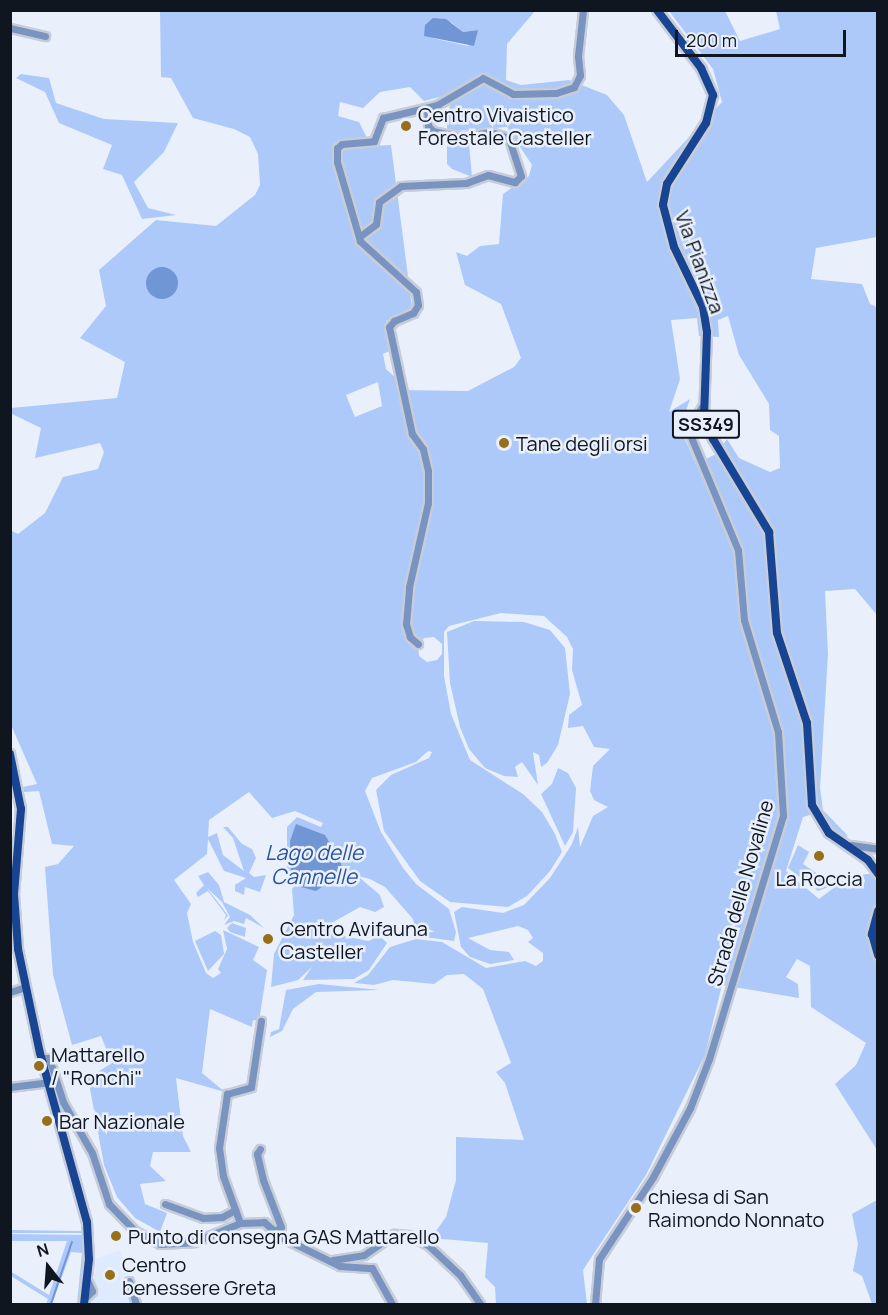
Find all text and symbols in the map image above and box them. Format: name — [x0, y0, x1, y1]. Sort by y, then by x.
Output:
scale bar — [678, 18, 849, 56]
text: 200 m — [686, 28, 737, 52]
place label: Centro Vivaistico Forestale Casteller — [418, 102, 592, 149]
marker: Centro Vivaistico Forestale Casteller — [399, 119, 413, 133]
street label: Via Pianizza — [670, 207, 730, 317]
road number: SS349 — [672, 409, 740, 439]
place label: Tane degli orsi — [516, 431, 648, 455]
marker: Tane degli orsi — [497, 436, 511, 450]
street label: Strada delle Novaline — [702, 797, 778, 989]
water label: Lago delle Cannelle — [265, 839, 363, 889]
marker: La Roccia — [812, 849, 826, 863]
place label: La Roccia — [775, 866, 863, 890]
place label: Centro Avifauna Casteller — [280, 916, 428, 963]
marker: Centro Avifauna Casteller — [261, 932, 275, 946]
place label: Mattarello / "Ronchi" — [51, 1042, 145, 1089]
marker: Mattarello / "Ronchi" — [32, 1059, 46, 1073]
place label: Bar Nazionale — [59, 1109, 185, 1133]
marker: Bar Nazionale — [40, 1114, 54, 1128]
place label: chiesa di San Raimondo Nonnato — [648, 1184, 824, 1231]
marker: chiesa di San Raimondo Nonnato — [629, 1201, 643, 1215]
place label: Punto di consegna GAS Mattarello — [128, 1224, 439, 1248]
marker: Punto di consegna GAS Mattarello — [109, 1229, 123, 1243]
north arrow — [18, 1237, 78, 1297]
text: N — [34, 1238, 51, 1262]
place label: Centro benessere Greta — [122, 1252, 276, 1299]
marker: Centro benessere Greta — [103, 1268, 117, 1282]

